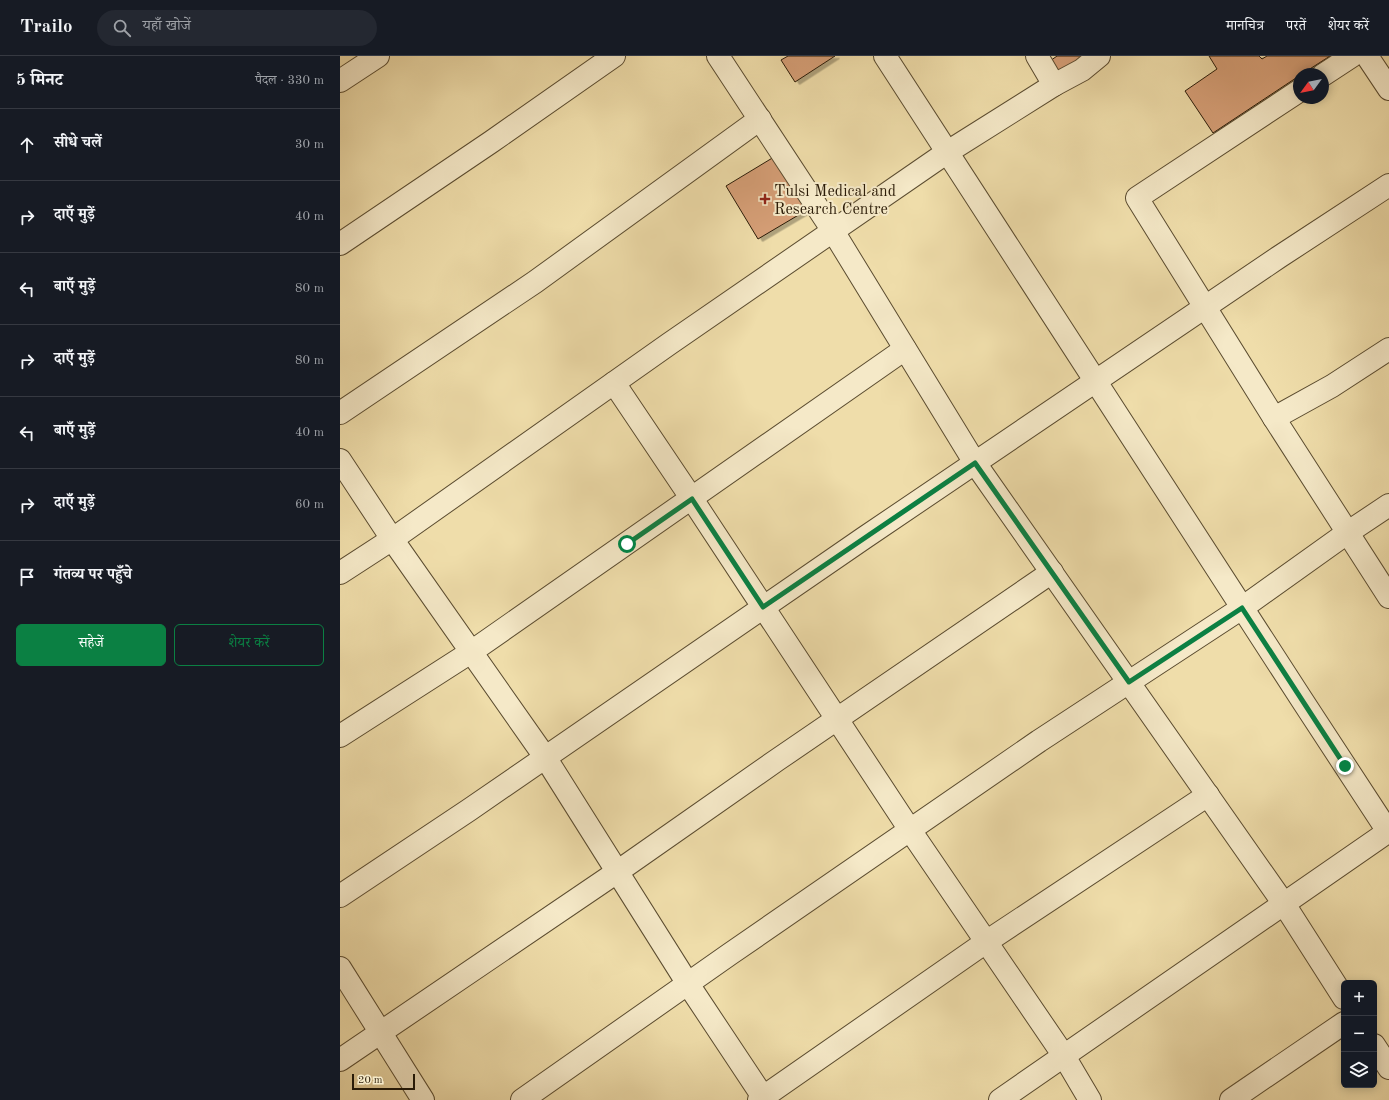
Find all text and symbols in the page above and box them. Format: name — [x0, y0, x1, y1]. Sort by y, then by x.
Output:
search box — [97, 10, 377, 46]
icon: search — [111, 17, 133, 39]
text: Trailo — [20, 18, 73, 37]
text: यहाँ खोजें — [143, 19, 191, 34]
text: मानचित्र — [1226, 19, 1264, 33]
text: परतें — [1286, 19, 1306, 33]
text: शेयर करें — [1328, 19, 1369, 33]
north arrow — [1293, 68, 1329, 104]
text: 5 मिनट — [16, 72, 63, 89]
text: पैदल · 330 m — [255, 74, 324, 87]
icon: ahead — [16, 134, 38, 156]
text: सीधे चलें — [54, 136, 102, 151]
text: 30 m — [295, 138, 324, 151]
place label: Tulsi Medical and Research Centre — [774, 184, 896, 218]
marker: Tulsi Medical and Research Centre — [759, 193, 771, 205]
icon: right — [16, 206, 38, 228]
text: दाएँ मुड़ें — [54, 208, 95, 223]
text: 40 m — [295, 210, 324, 223]
icon: left — [16, 278, 38, 300]
text: बाएँ मुड़ें — [54, 280, 95, 295]
text: 80 m — [295, 282, 324, 295]
icon: right — [16, 350, 38, 372]
text: दाएँ मुड़ें — [54, 352, 95, 367]
text: 80 m — [295, 354, 324, 367]
icon: left — [16, 422, 38, 444]
text: बाएँ मुड़ें — [54, 424, 95, 439]
text: 40 m — [295, 426, 324, 439]
icon: right — [16, 494, 38, 516]
text: दाएँ मुड़ें — [54, 496, 95, 511]
text: 60 m — [295, 498, 324, 511]
route start — [618, 535, 636, 553]
icon: arrive — [16, 566, 38, 588]
text: गंतव्य पर पहुँचे — [54, 568, 132, 583]
button: सहेजें — [16, 624, 166, 666]
button: शेयर करें — [174, 624, 324, 666]
route end — [1336, 757, 1354, 775]
map controls — [1341, 980, 1377, 1088]
button: + — [1341, 980, 1377, 1016]
button: − — [1341, 1016, 1377, 1052]
button: layers — [1341, 1052, 1377, 1088]
scale bar — [352, 1072, 415, 1091]
text: 20 m — [358, 1075, 383, 1086]

